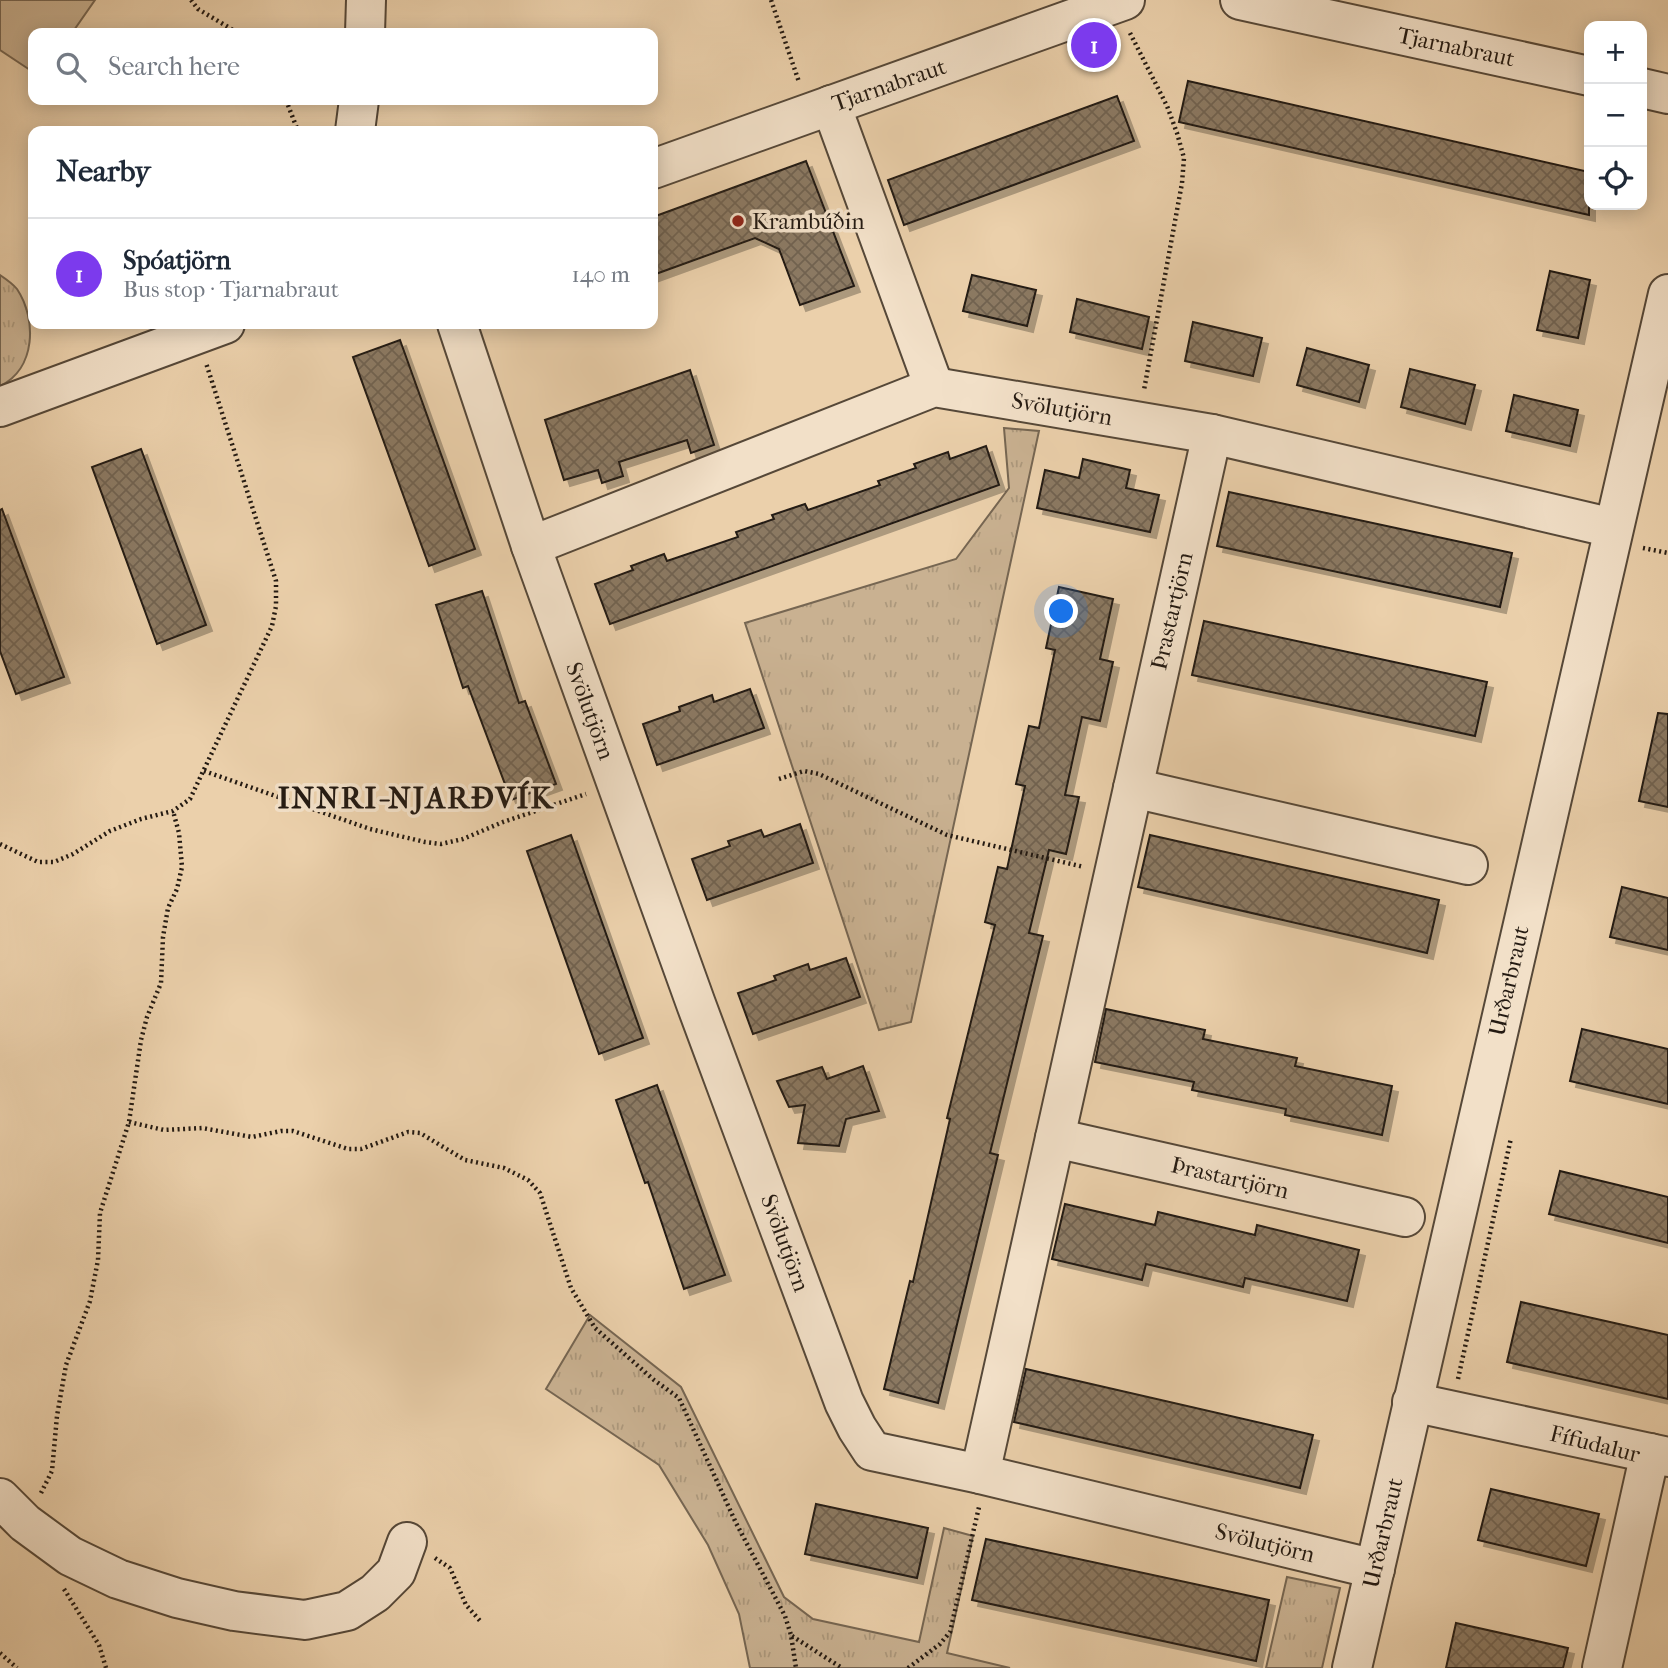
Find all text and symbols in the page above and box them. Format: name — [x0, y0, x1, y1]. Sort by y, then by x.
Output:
pin: 1 — [1071, 19, 1117, 71]
street label: Tjarnabraut — [1395, 21, 1517, 73]
map controls — [1584, 21, 1647, 210]
button: + — [1584, 21, 1647, 84]
search box — [28, 28, 658, 105]
icon: search — [52, 48, 90, 86]
text: Search here — [108, 51, 240, 82]
street label: Tjarnabraut — [828, 53, 950, 117]
button: − — [1584, 84, 1647, 147]
button: locate — [1584, 147, 1647, 210]
text: Nearby — [56, 154, 151, 189]
place label: Krambúðin — [752, 208, 865, 235]
marker: Krambúðin — [730, 213, 746, 229]
text: Spóatjörn — [123, 245, 231, 276]
text: 1 — [75, 261, 83, 288]
text: 140 m — [571, 261, 630, 288]
text: Bus stop · Tjarnabraut — [123, 276, 339, 303]
street label: Svölutjörn — [1010, 387, 1115, 431]
street label: Þrastartjörn — [1145, 549, 1199, 673]
your location — [1044, 594, 1078, 628]
street label: Svölutjörn — [560, 659, 620, 764]
district label: INNRI-NJARÐVÍK — [278, 780, 555, 816]
street label: Urðarbraut — [1483, 923, 1535, 1039]
street label: Þrastartjörn — [1168, 1151, 1292, 1205]
street label: Svölutjörn — [755, 1191, 815, 1296]
street label: Fífudalur — [1547, 1420, 1643, 1468]
street label: Urðarbraut — [1357, 1475, 1409, 1591]
street label: Svölutjörn — [1212, 1518, 1318, 1569]

